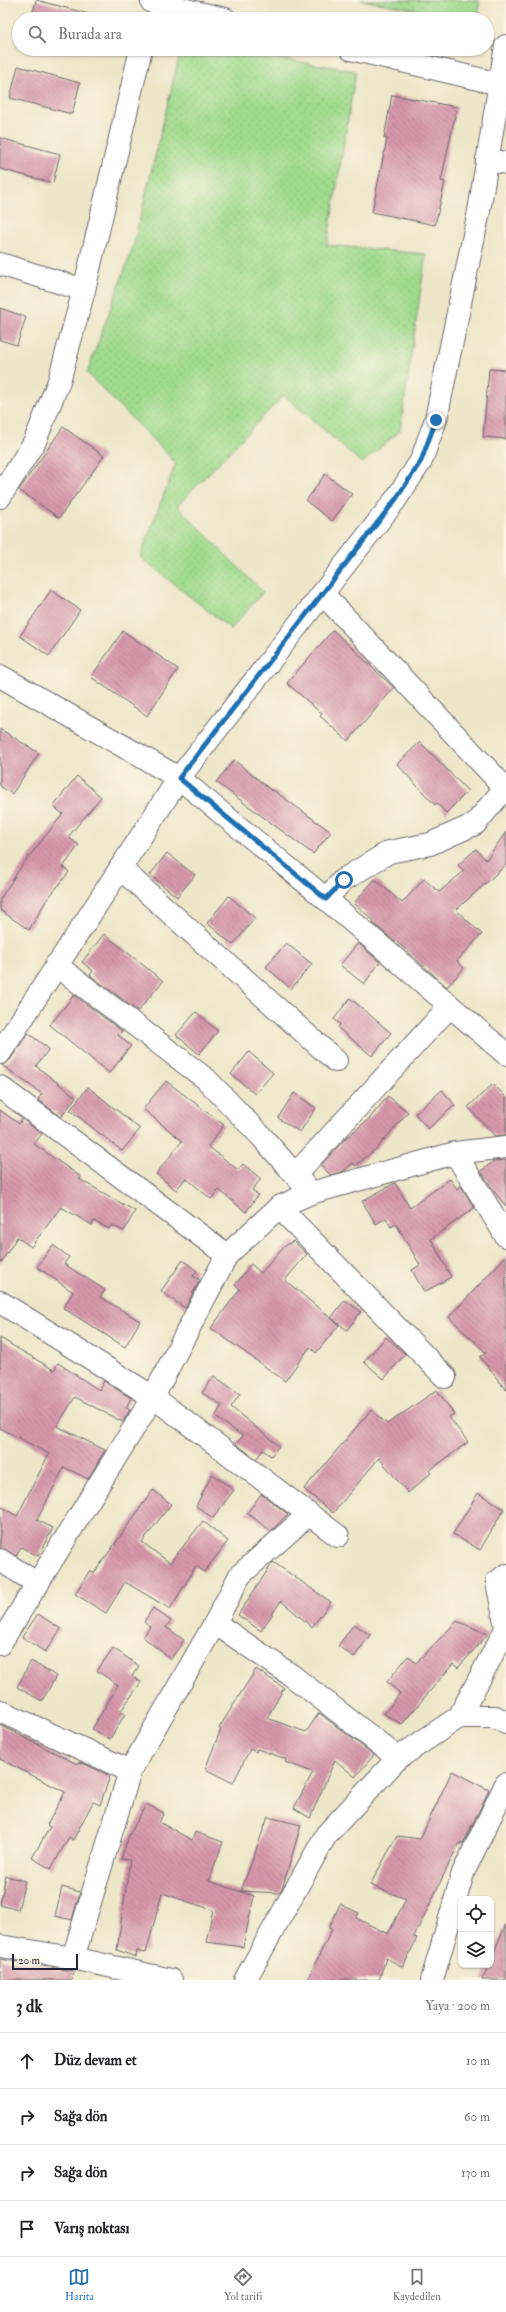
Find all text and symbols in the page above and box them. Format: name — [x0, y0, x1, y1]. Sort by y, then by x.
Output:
search box — [12, 12, 494, 56]
icon: search — [26, 23, 48, 45]
text: Burada ara — [58, 25, 122, 44]
route end — [427, 411, 445, 429]
route start — [335, 871, 353, 889]
map controls — [458, 1896, 494, 1968]
button: locate — [458, 1896, 494, 1932]
button: layers — [458, 1932, 494, 1968]
scale bar — [12, 1952, 78, 1971]
text: 20 m — [18, 1954, 40, 1967]
text: 3 dk — [16, 1996, 43, 2017]
text: Yaya · 200 m — [425, 1998, 490, 2014]
icon: ahead — [16, 2050, 38, 2072]
text: Düz devam et — [54, 2051, 137, 2070]
text: 10 m — [466, 2053, 490, 2069]
icon: right — [16, 2106, 38, 2128]
text: Sağa dön — [54, 2107, 108, 2126]
text: 60 m — [464, 2109, 490, 2125]
icon: right — [16, 2162, 38, 2184]
text: Sağa dön — [54, 2163, 108, 2182]
text: 130 m — [461, 2165, 490, 2181]
icon: arrive — [16, 2218, 38, 2240]
text: Varış noktası — [54, 2219, 129, 2238]
tab: Harita — [65, 2266, 94, 2303]
tab: Yol tarifi — [224, 2266, 262, 2303]
tab: Kaydedilen — [393, 2266, 441, 2303]

